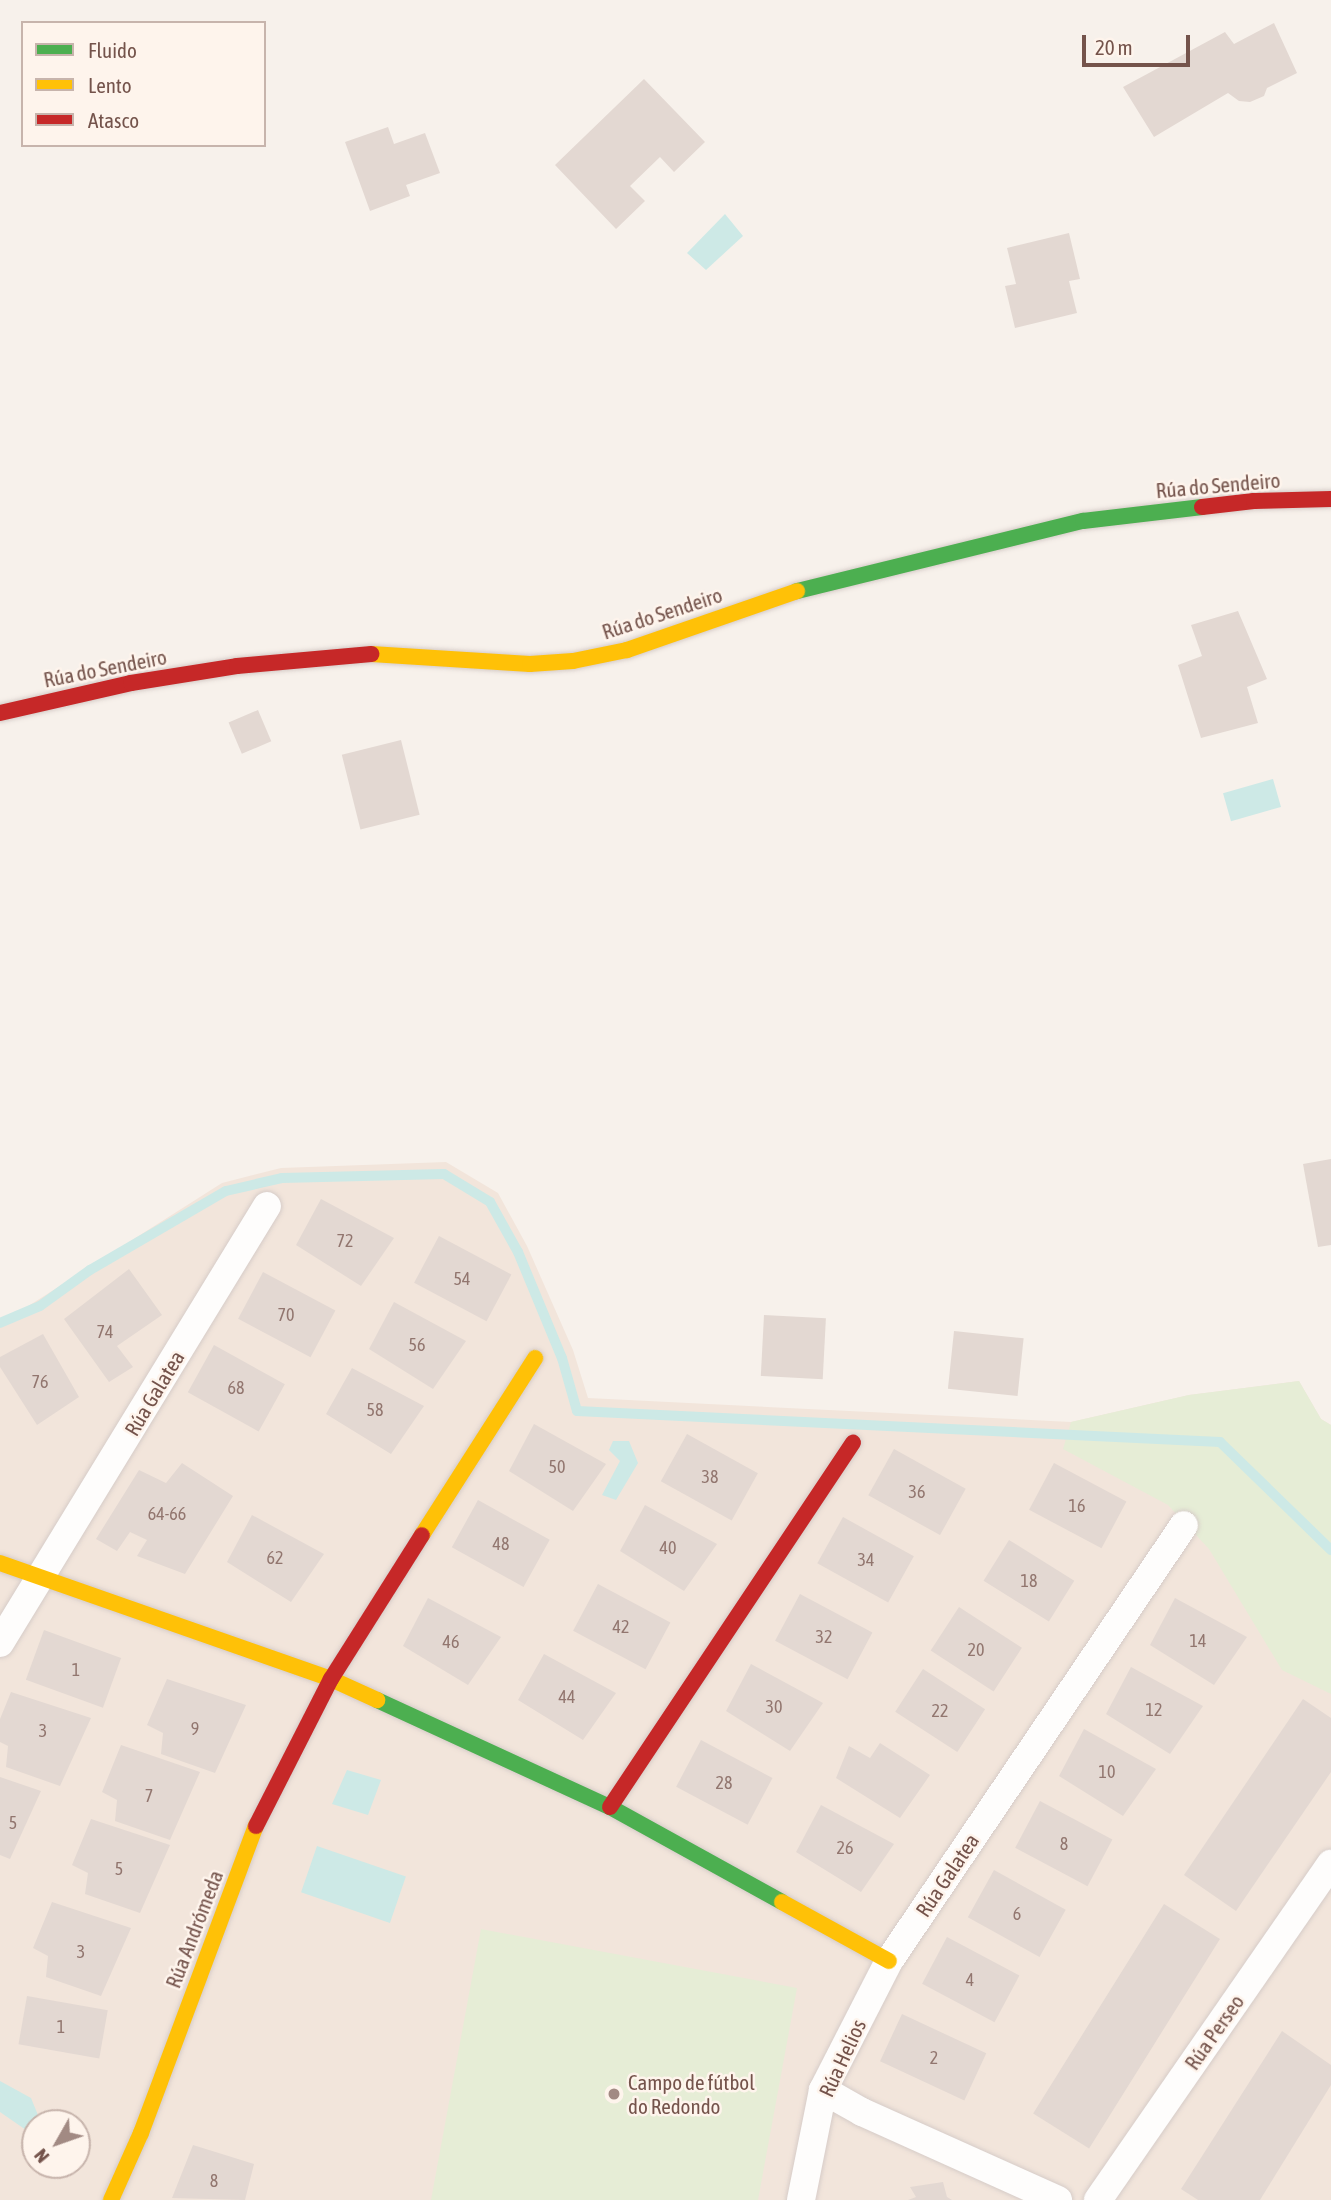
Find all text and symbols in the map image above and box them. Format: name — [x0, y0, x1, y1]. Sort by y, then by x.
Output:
legend — [21, 21, 266, 147]
scale bar — [1086, 21, 1194, 65]
text: 20 m — [1095, 35, 1133, 59]
text: Fluido — [88, 38, 137, 62]
text: Lento — [88, 73, 132, 97]
text: Atasco — [88, 108, 139, 132]
street label: Rúa do Sendeiro — [1155, 467, 1281, 503]
street label: Rúa do Sendeiro — [599, 582, 725, 644]
street label: Rúa do Sendeiro — [41, 644, 169, 692]
house number: 72 — [337, 1230, 353, 1252]
house number: 54 — [454, 1268, 470, 1290]
house number: 70 — [278, 1304, 294, 1326]
house number: 74 — [97, 1321, 113, 1343]
house number: 56 — [409, 1334, 425, 1356]
street label: Rúa Galatea — [119, 1346, 189, 1440]
house number: 76 — [32, 1371, 48, 1393]
house number: 68 — [228, 1377, 244, 1399]
house number: 58 — [367, 1399, 383, 1421]
house number: 50 — [549, 1456, 565, 1478]
house number: 38 — [702, 1466, 718, 1488]
house number: 36 — [909, 1481, 925, 1503]
house number: 16 — [1069, 1495, 1085, 1517]
house number: 64-66 — [148, 1503, 186, 1525]
house number: 48 — [493, 1533, 509, 1555]
house number: 40 — [660, 1537, 676, 1559]
house number: 62 — [267, 1547, 283, 1569]
house number: 34 — [858, 1549, 874, 1571]
house number: 18 — [1021, 1570, 1037, 1592]
house number: 42 — [613, 1616, 629, 1638]
house number: 32 — [816, 1626, 832, 1648]
house number: 14 — [1190, 1630, 1206, 1652]
house number: 46 — [443, 1631, 459, 1653]
house number: 20 — [968, 1639, 984, 1661]
house number: 1 — [72, 1659, 80, 1681]
house number: 44 — [559, 1686, 575, 1708]
house number: 30 — [766, 1696, 782, 1718]
house number: 12 — [1146, 1699, 1162, 1721]
house number: 22 — [932, 1700, 948, 1722]
house number: 9 — [191, 1718, 199, 1740]
house number: 3 — [39, 1720, 47, 1742]
house number: 10 — [1099, 1761, 1115, 1783]
house number: 28 — [716, 1772, 732, 1794]
house number: 7 — [145, 1785, 153, 1807]
house number: 5 — [9, 1812, 17, 1834]
street label: Rúa Galatea — [910, 1829, 984, 1921]
house number: 8 — [1060, 1833, 1068, 1855]
house number: 26 — [837, 1837, 853, 1859]
house number: 5 — [115, 1858, 123, 1880]
street label: Rúa Andrómeda — [160, 1867, 228, 1991]
house number: 6 — [1013, 1903, 1021, 1925]
house number: 3 — [77, 1941, 85, 1963]
house number: 4 — [966, 1969, 974, 1991]
street label: Rúa Perseo — [1179, 1990, 1249, 2074]
street label: Rúa Helios — [813, 2015, 871, 2101]
house number: 1 — [57, 2016, 65, 2038]
house number: 2 — [930, 2047, 938, 2069]
place label: Campo de fútbol do Redondo — [628, 2069, 755, 2119]
marker: Campo de fútbol do Redondo — [606, 2086, 622, 2102]
north arrow — [21, 2109, 91, 2179]
text: N — [29, 2145, 53, 2168]
house number: 8 — [210, 2170, 218, 2192]

